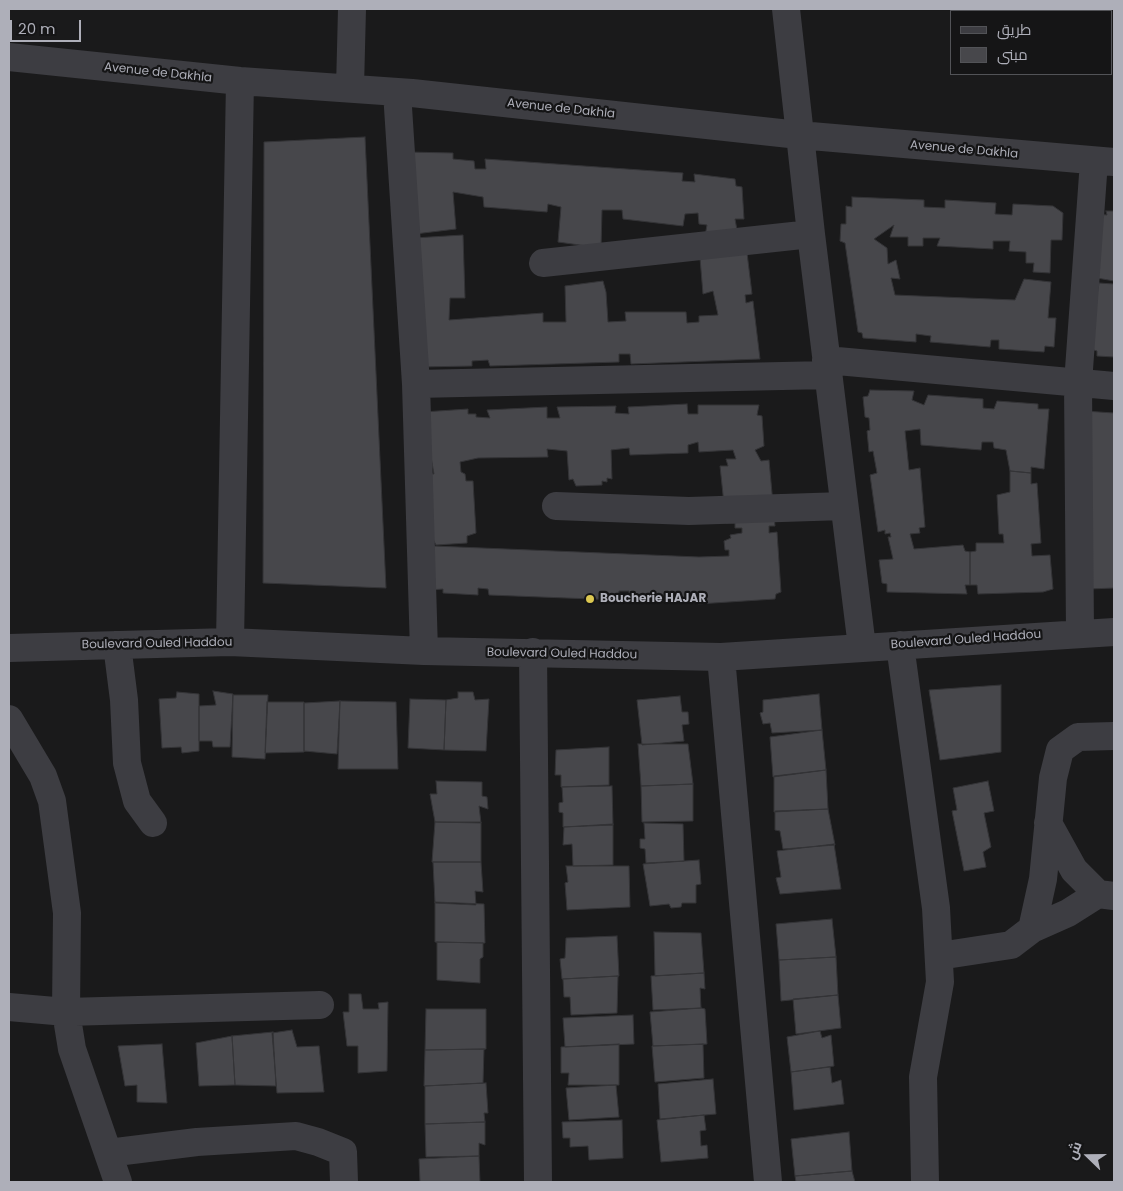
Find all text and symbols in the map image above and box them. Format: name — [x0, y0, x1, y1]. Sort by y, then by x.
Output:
scale bar — [12, 10, 84, 42]
legend — [950, 10, 1113, 75]
text: 20 m — [18, 18, 56, 39]
text: طريق — [997, 19, 1031, 40]
text: مبنى — [997, 44, 1028, 65]
street label: Avenue de Dakhla — [103, 60, 213, 86]
street label: Avenue de Dakhla — [506, 96, 616, 122]
street label: Avenue de Dakhla — [909, 138, 1019, 162]
place label: Boucherie HAJAR — [600, 592, 706, 606]
marker: Boucherie HAJAR — [584, 593, 596, 605]
street label: Boulevard Ouled Haddou — [890, 628, 1042, 652]
street label: Boulevard Ouled Haddou — [82, 635, 232, 653]
street label: Boulevard Ouled Haddou — [487, 645, 637, 663]
north arrow — [1063, 1131, 1113, 1181]
text: ش — [1061, 1138, 1087, 1162]

